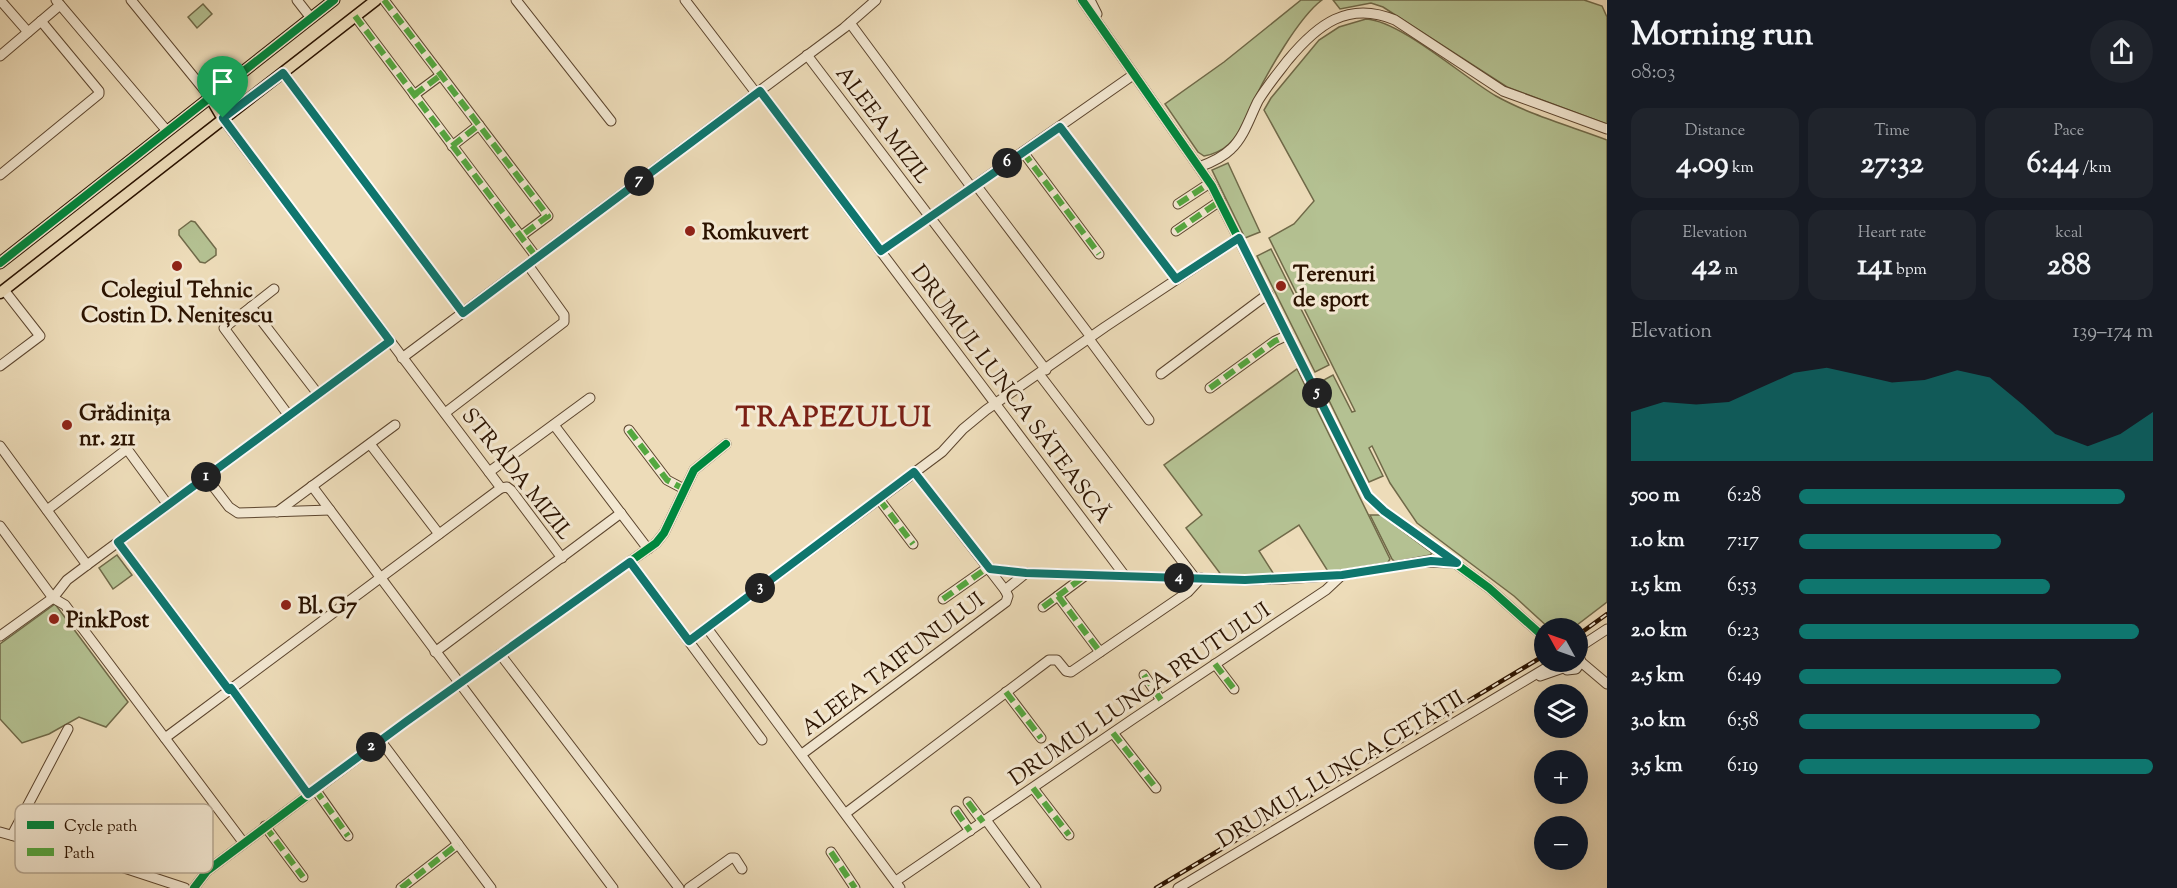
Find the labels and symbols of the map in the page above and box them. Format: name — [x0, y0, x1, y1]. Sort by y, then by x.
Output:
pin — [197, 56, 248, 118]
street label: ALEEA MIZIL — [827, 60, 937, 192]
pin: 6 — [992, 148, 1022, 178]
pin: 7 — [624, 166, 654, 196]
place label: Romkuvert — [702, 218, 809, 250]
marker: Romkuvert — [683, 224, 697, 238]
marker: Colegiul Tehnic Costin D. Nenițescu — [170, 259, 184, 273]
street label: DRUMUL LUNCA SĂTEASCĂ — [902, 259, 1118, 531]
place label: Terenuri de sport — [1293, 260, 1376, 317]
place label: Colegiul Tehnic Costin D. Nenițescu — [81, 276, 273, 333]
marker: Terenuri de sport — [1274, 279, 1288, 293]
pin: 5 — [1302, 378, 1332, 408]
place label: Grădinița nr. 211 — [79, 399, 171, 456]
district label: TRAPEZULUI — [736, 399, 932, 439]
street label: STRADA MIZIL — [452, 402, 579, 548]
marker: Grădinița nr. 211 — [60, 418, 74, 432]
pin: 1 — [191, 462, 221, 492]
pin: 4 — [1164, 563, 1194, 593]
pin: 3 — [745, 573, 775, 603]
street label: ALEEA TAIFUNULUI — [795, 586, 992, 745]
place label: Bl. G7 — [298, 592, 358, 624]
street label: DRUMUL LUNCA PRUTULUI — [1003, 596, 1278, 795]
marker: Bl. G7 — [279, 598, 293, 612]
place label: PinkPost — [66, 606, 149, 638]
marker: PinkPost — [47, 612, 61, 626]
north arrow — [1534, 618, 1588, 672]
street label: DRUMUL LUNCA CETĂȚII — [1212, 684, 1471, 857]
pin: 2 — [356, 732, 386, 762]
legend — [15, 804, 213, 873]
text: Cycle path — [64, 816, 138, 839]
text: Path — [64, 843, 95, 866]

